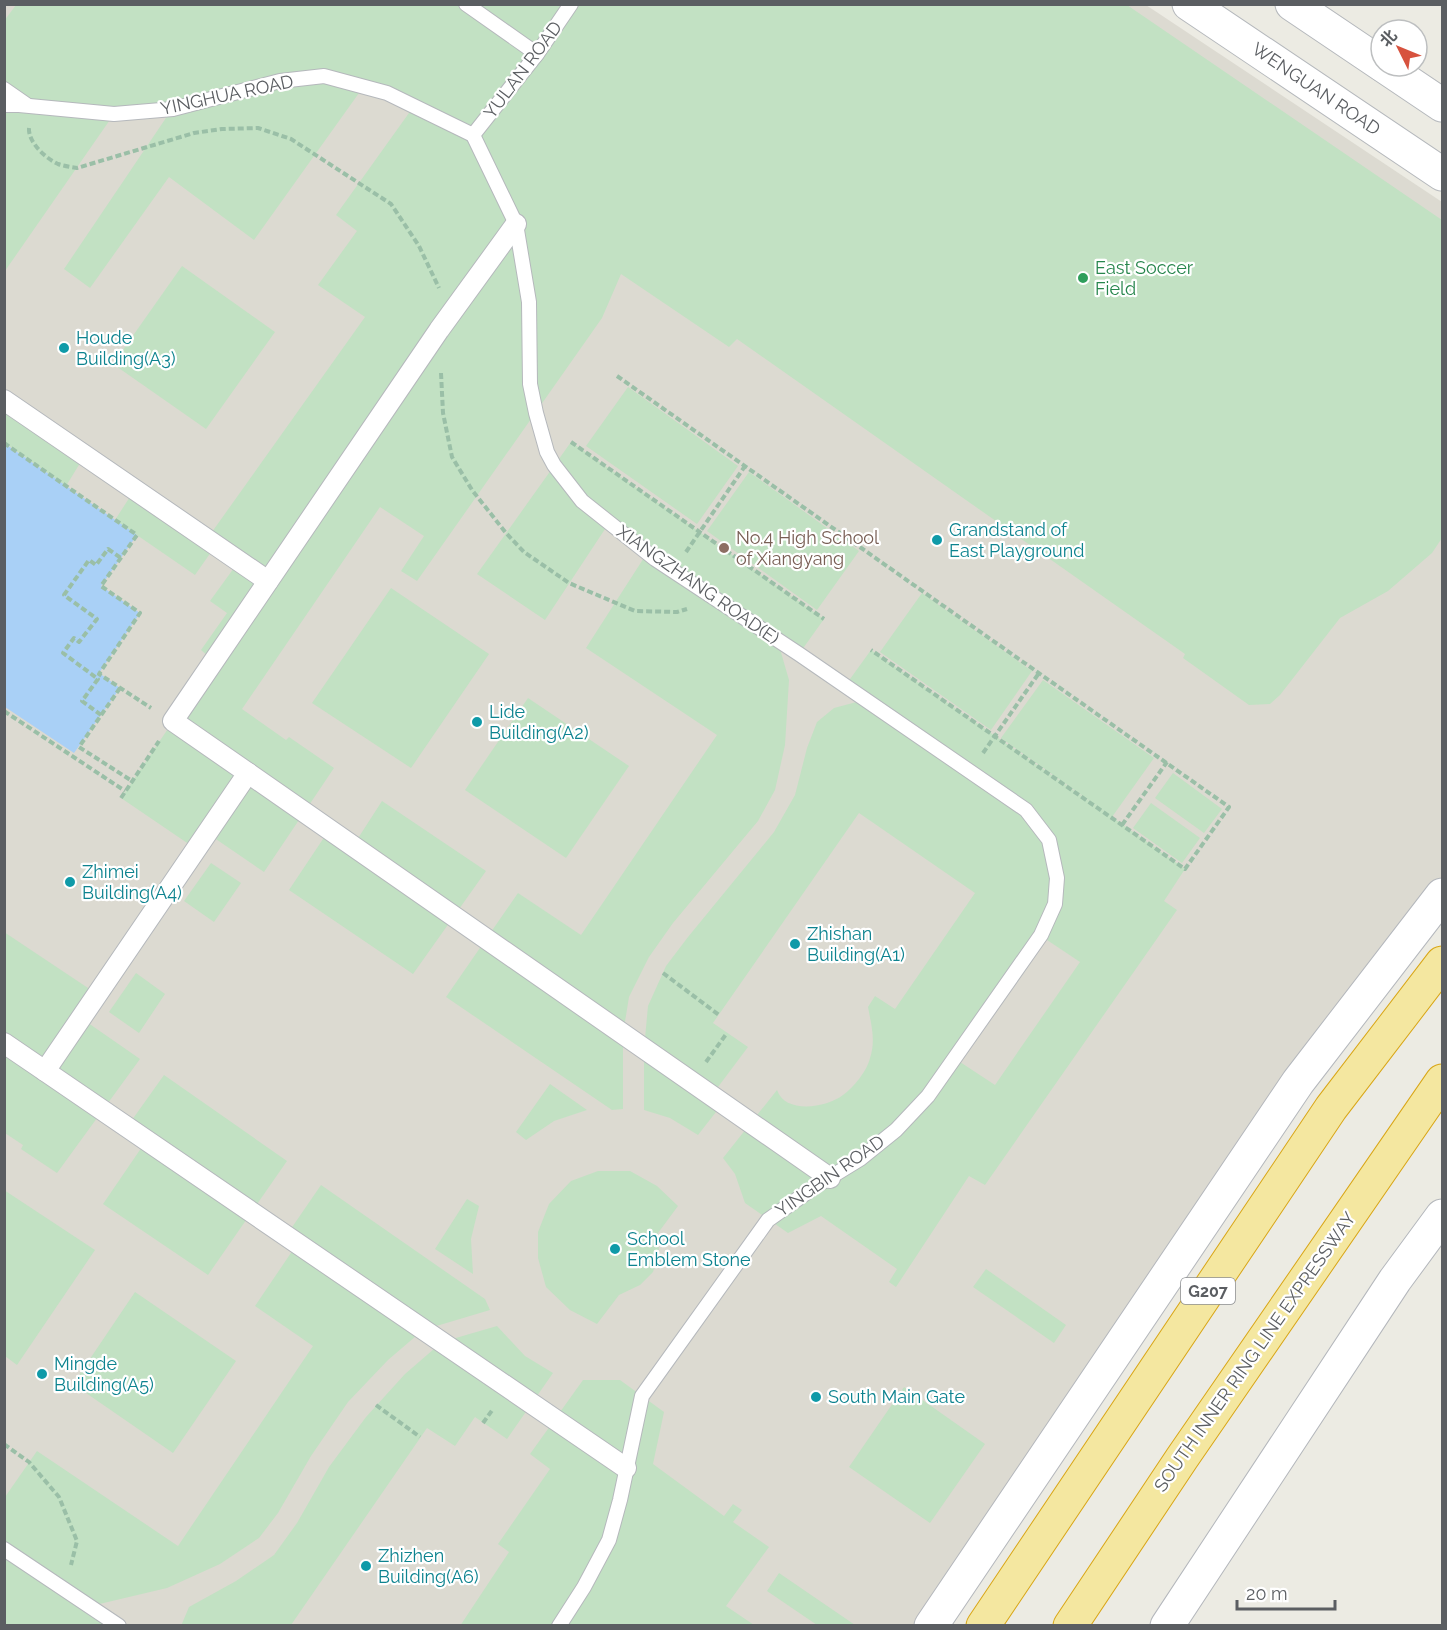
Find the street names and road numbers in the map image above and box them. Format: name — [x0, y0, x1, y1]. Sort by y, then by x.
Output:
street label: YULAN ROAD — [479, 17, 566, 122]
street label: WENGUAN ROAD — [1248, 38, 1384, 139]
street label: YINGHUA ROAD — [159, 70, 295, 119]
street label: XIANGZHANG ROAD(E) — [613, 521, 784, 649]
street label: YINGBIN ROAD — [771, 1130, 888, 1221]
street label: SOUTH INNER RING LINE EXPRESSWAY — [1150, 1208, 1360, 1496]
road number: G207 — [1181, 1278, 1235, 1304]

